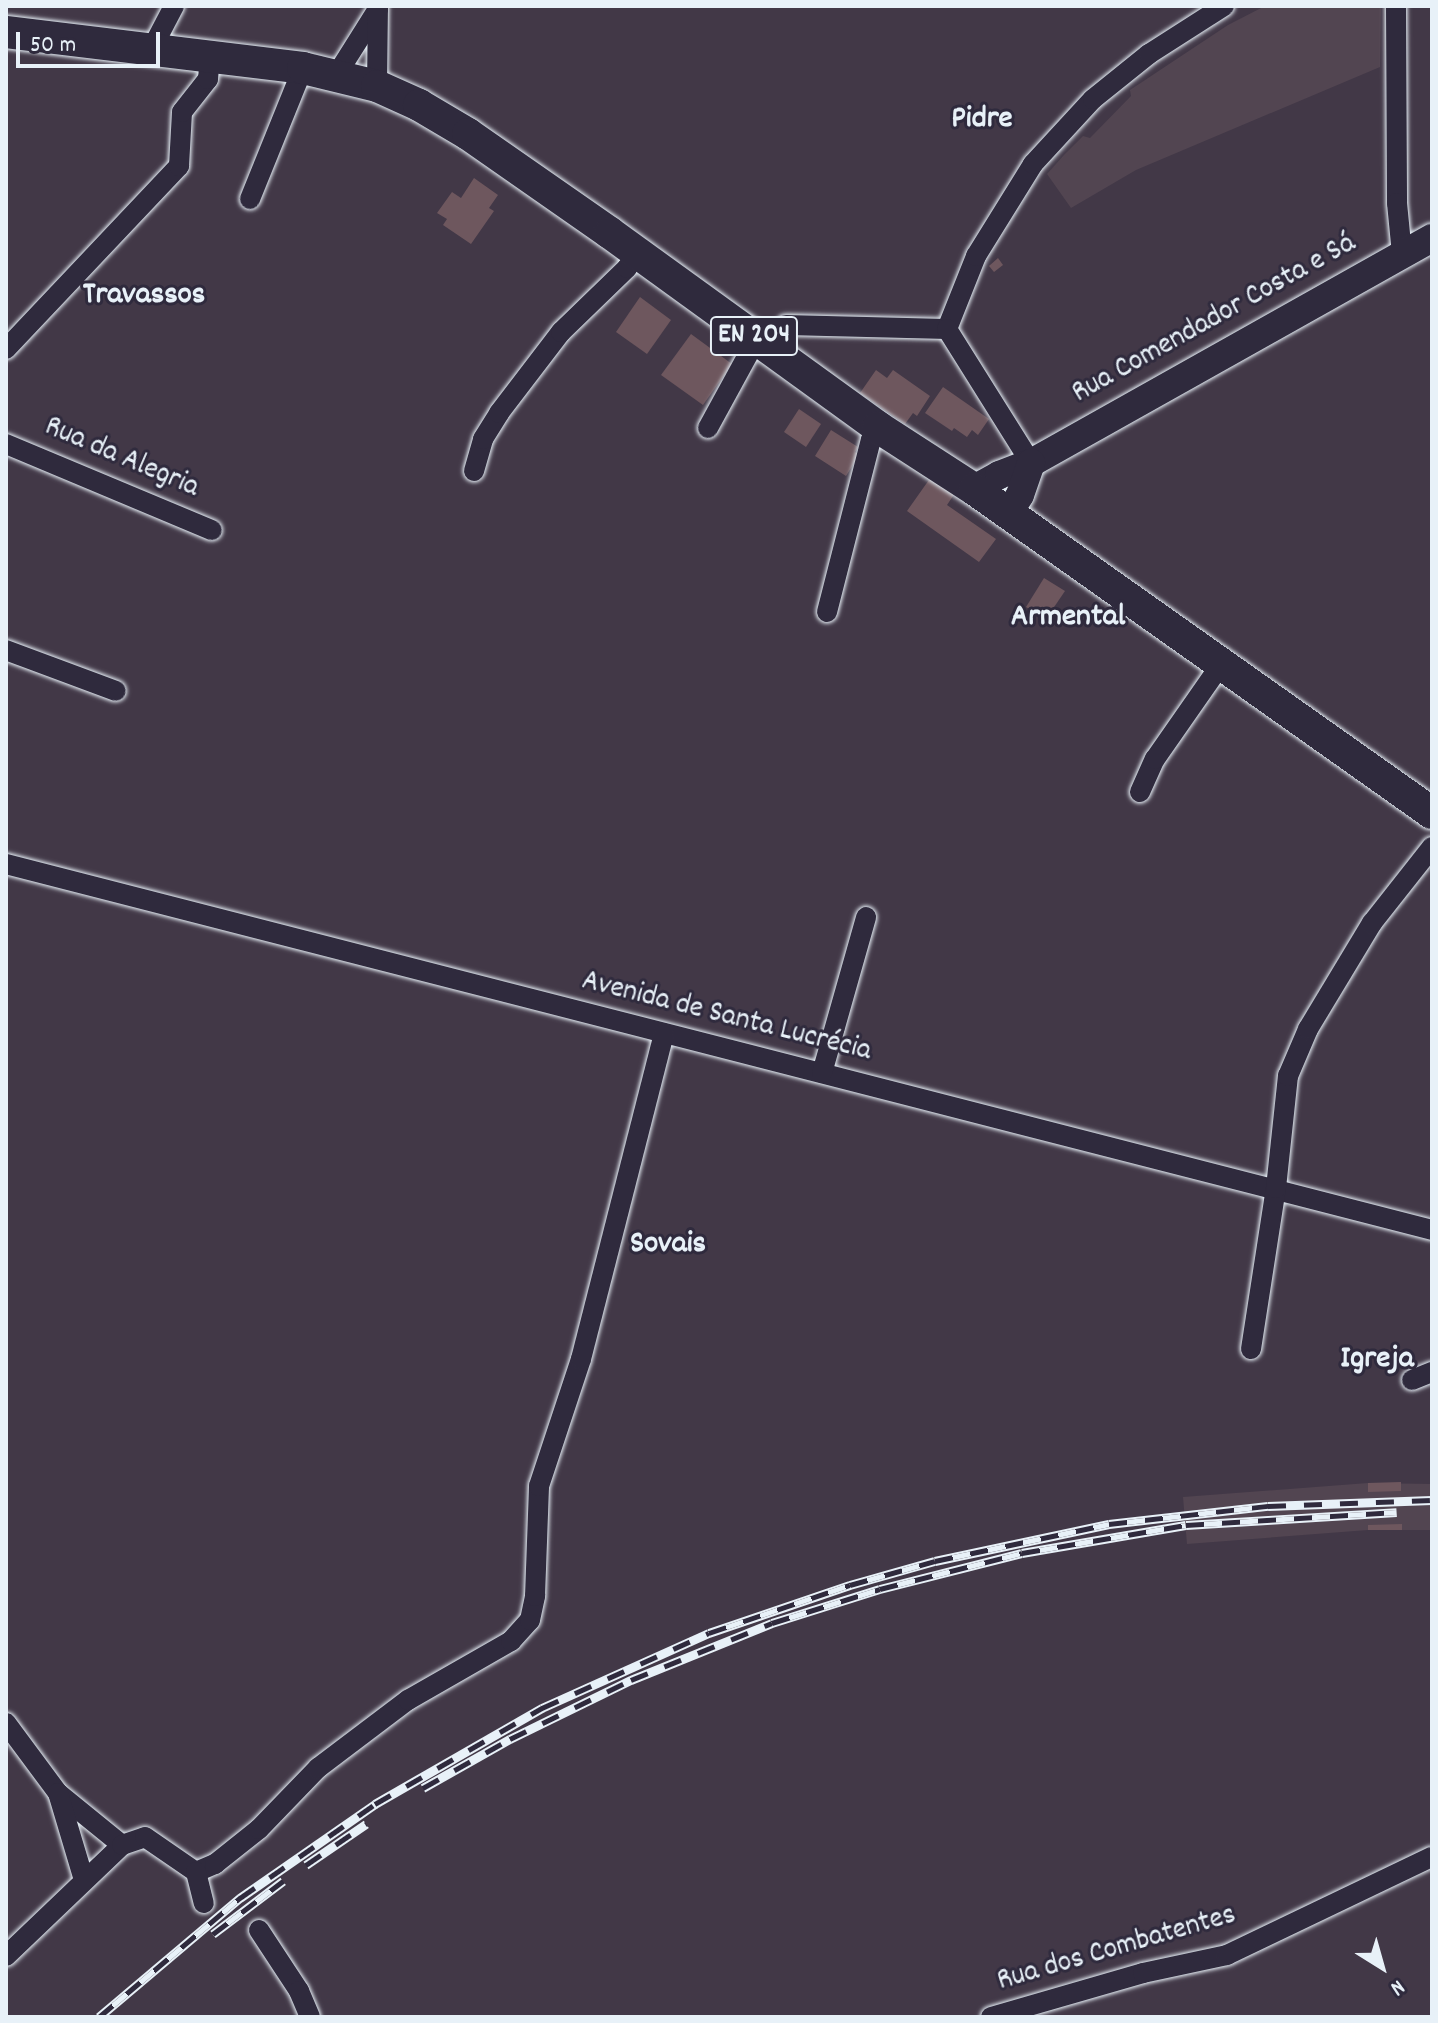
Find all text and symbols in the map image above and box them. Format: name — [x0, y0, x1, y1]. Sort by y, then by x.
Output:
scale bar — [20, 16, 164, 66]
text: 50 m — [30, 29, 76, 63]
district label: Pidre — [951, 101, 1013, 139]
street label: Rua Comendador Costa e Sá — [1067, 227, 1363, 413]
district label: Travassos — [83, 277, 205, 315]
road number: EN 204 — [708, 312, 800, 360]
street label: Rua da Alegria — [38, 410, 204, 508]
district label: Armental — [1011, 599, 1125, 637]
street label: Avenida de Santa Lucrécia — [578, 965, 874, 1071]
district label: Sovais — [630, 1226, 706, 1264]
district label: Igreja — [1340, 1341, 1414, 1379]
street label: Rua dos Combatentes — [994, 1899, 1240, 2001]
north arrow — [1342, 1927, 1422, 2007]
text: N — [1383, 1971, 1410, 2002]

